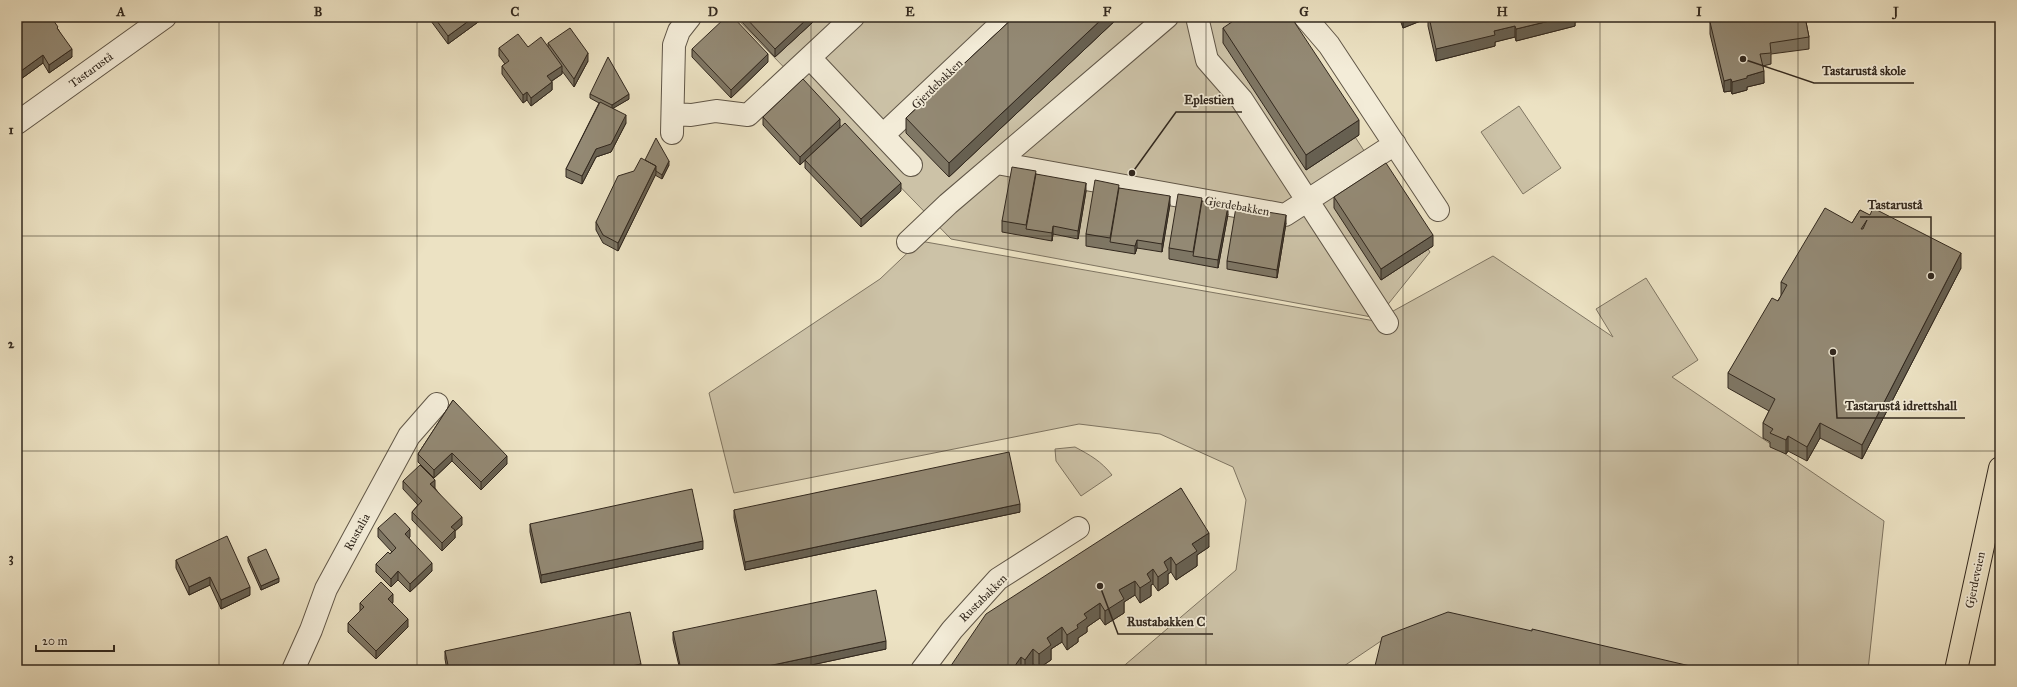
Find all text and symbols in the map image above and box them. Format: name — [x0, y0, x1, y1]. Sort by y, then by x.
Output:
text: A — [116, 4, 126, 20]
text: B — [314, 4, 323, 20]
text: C — [511, 4, 520, 20]
text: D — [708, 4, 718, 20]
text: E — [905, 4, 915, 20]
text: F — [1103, 4, 1112, 20]
text: G — [1299, 4, 1309, 20]
text: H — [1496, 4, 1508, 20]
text: I — [1696, 4, 1702, 20]
text: J — [1891, 4, 1899, 20]
street label: Tastarustå — [66, 49, 116, 91]
street label: Gjerdebakken — [909, 56, 966, 112]
callout: Tastarustå skole — [1814, 58, 1914, 83]
text: Tastarustå skole — [1821, 63, 1907, 79]
callout: Eplestien — [1176, 87, 1242, 112]
text: Eplestien — [1184, 92, 1234, 108]
text: 1 — [8, 122, 14, 138]
callout: Tastarustå — [1860, 192, 1931, 217]
street label: Gjerdebakken — [1203, 193, 1271, 219]
text: Tastarustå — [1866, 197, 1923, 213]
text: 2 — [8, 336, 15, 352]
callout: Tastarustå idrettshall — [1837, 393, 1965, 418]
text: Tastarustå idrettshall — [1844, 398, 1957, 414]
street label: Rustalia — [341, 510, 373, 553]
text: 3 — [8, 550, 14, 566]
street label: Gjerdeveien — [1962, 550, 1988, 610]
street label: Rustabakken — [956, 571, 1010, 625]
callout: Rustabakken C — [1118, 609, 1213, 634]
text: Rustabakken C — [1127, 614, 1205, 630]
scale bar — [36, 627, 114, 653]
text: 20 m — [42, 634, 68, 648]

